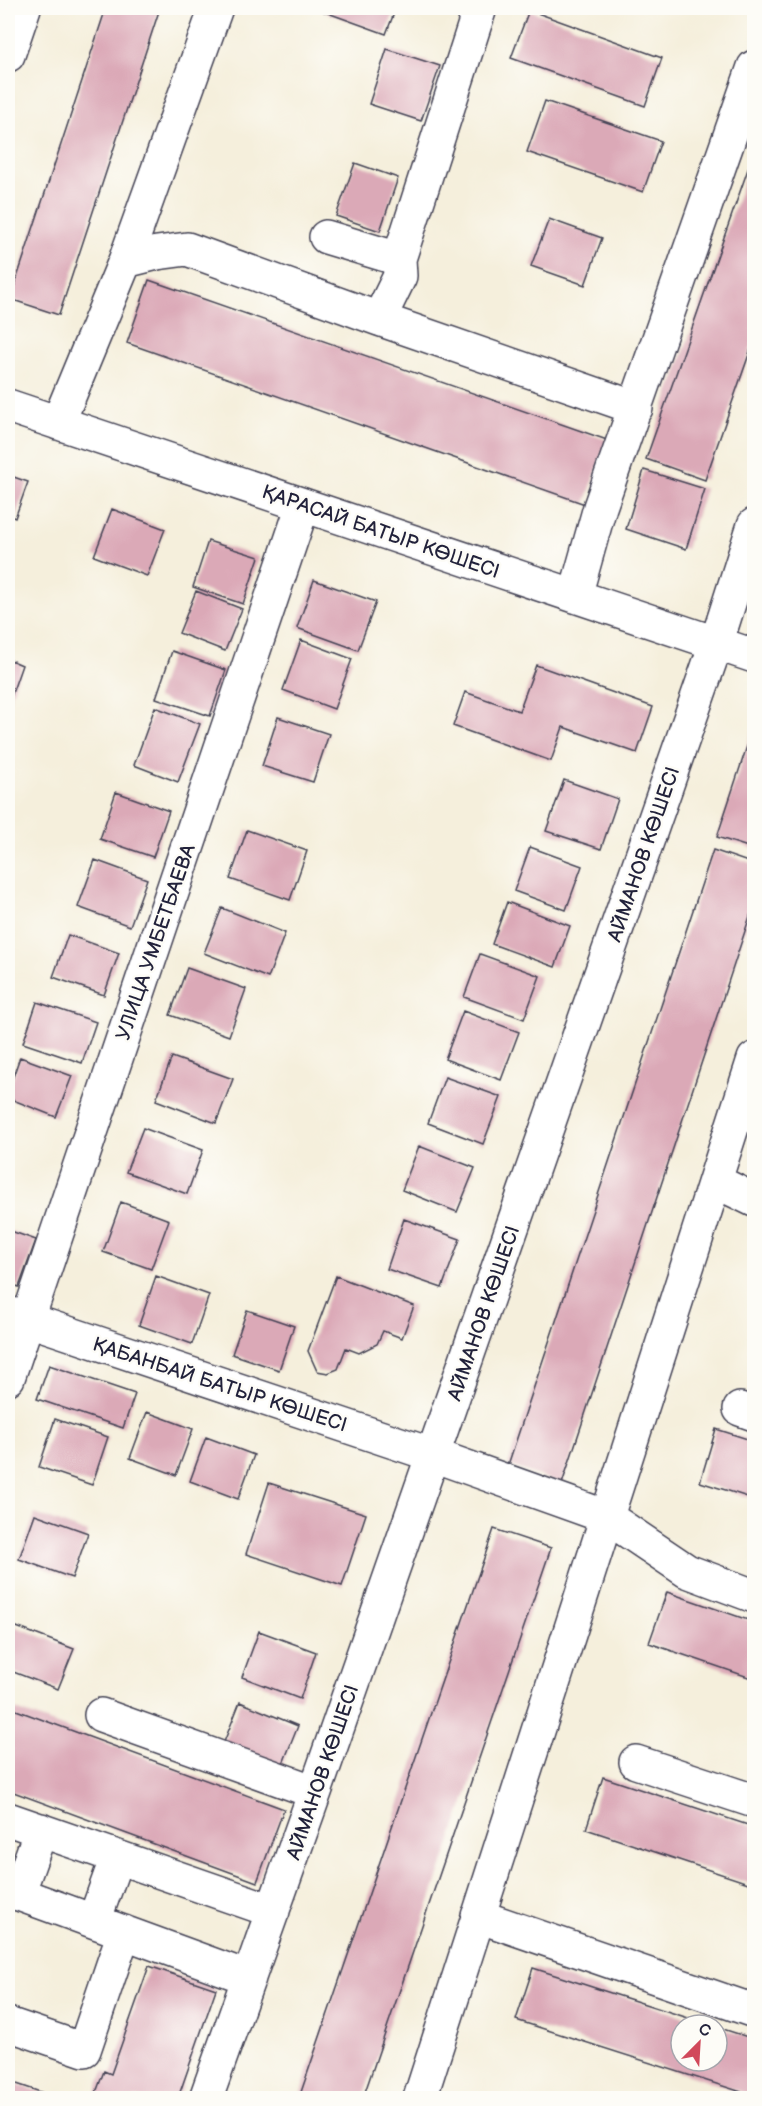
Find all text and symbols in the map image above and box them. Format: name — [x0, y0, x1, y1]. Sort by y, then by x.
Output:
street label: ҚАРАСАЙ БАТЫР КӨШЕСІ — [259, 480, 503, 584]
street label: АЙМАНОВ КӨШЕСІ — [602, 764, 685, 946]
street label: УЛИЦА УМБЕТБАЕВА — [111, 840, 201, 1043]
street label: АЙМАНОВ КӨШЕСІ — [442, 1223, 525, 1405]
street label: ҚАБАНБАЙ БАТЫР КӨШЕСІ — [90, 1332, 350, 1437]
street label: АЙМАНОВ КӨШЕСІ — [281, 1682, 364, 1864]
north arrow — [669, 2013, 729, 2073]
text: С — [696, 2020, 713, 2042]

